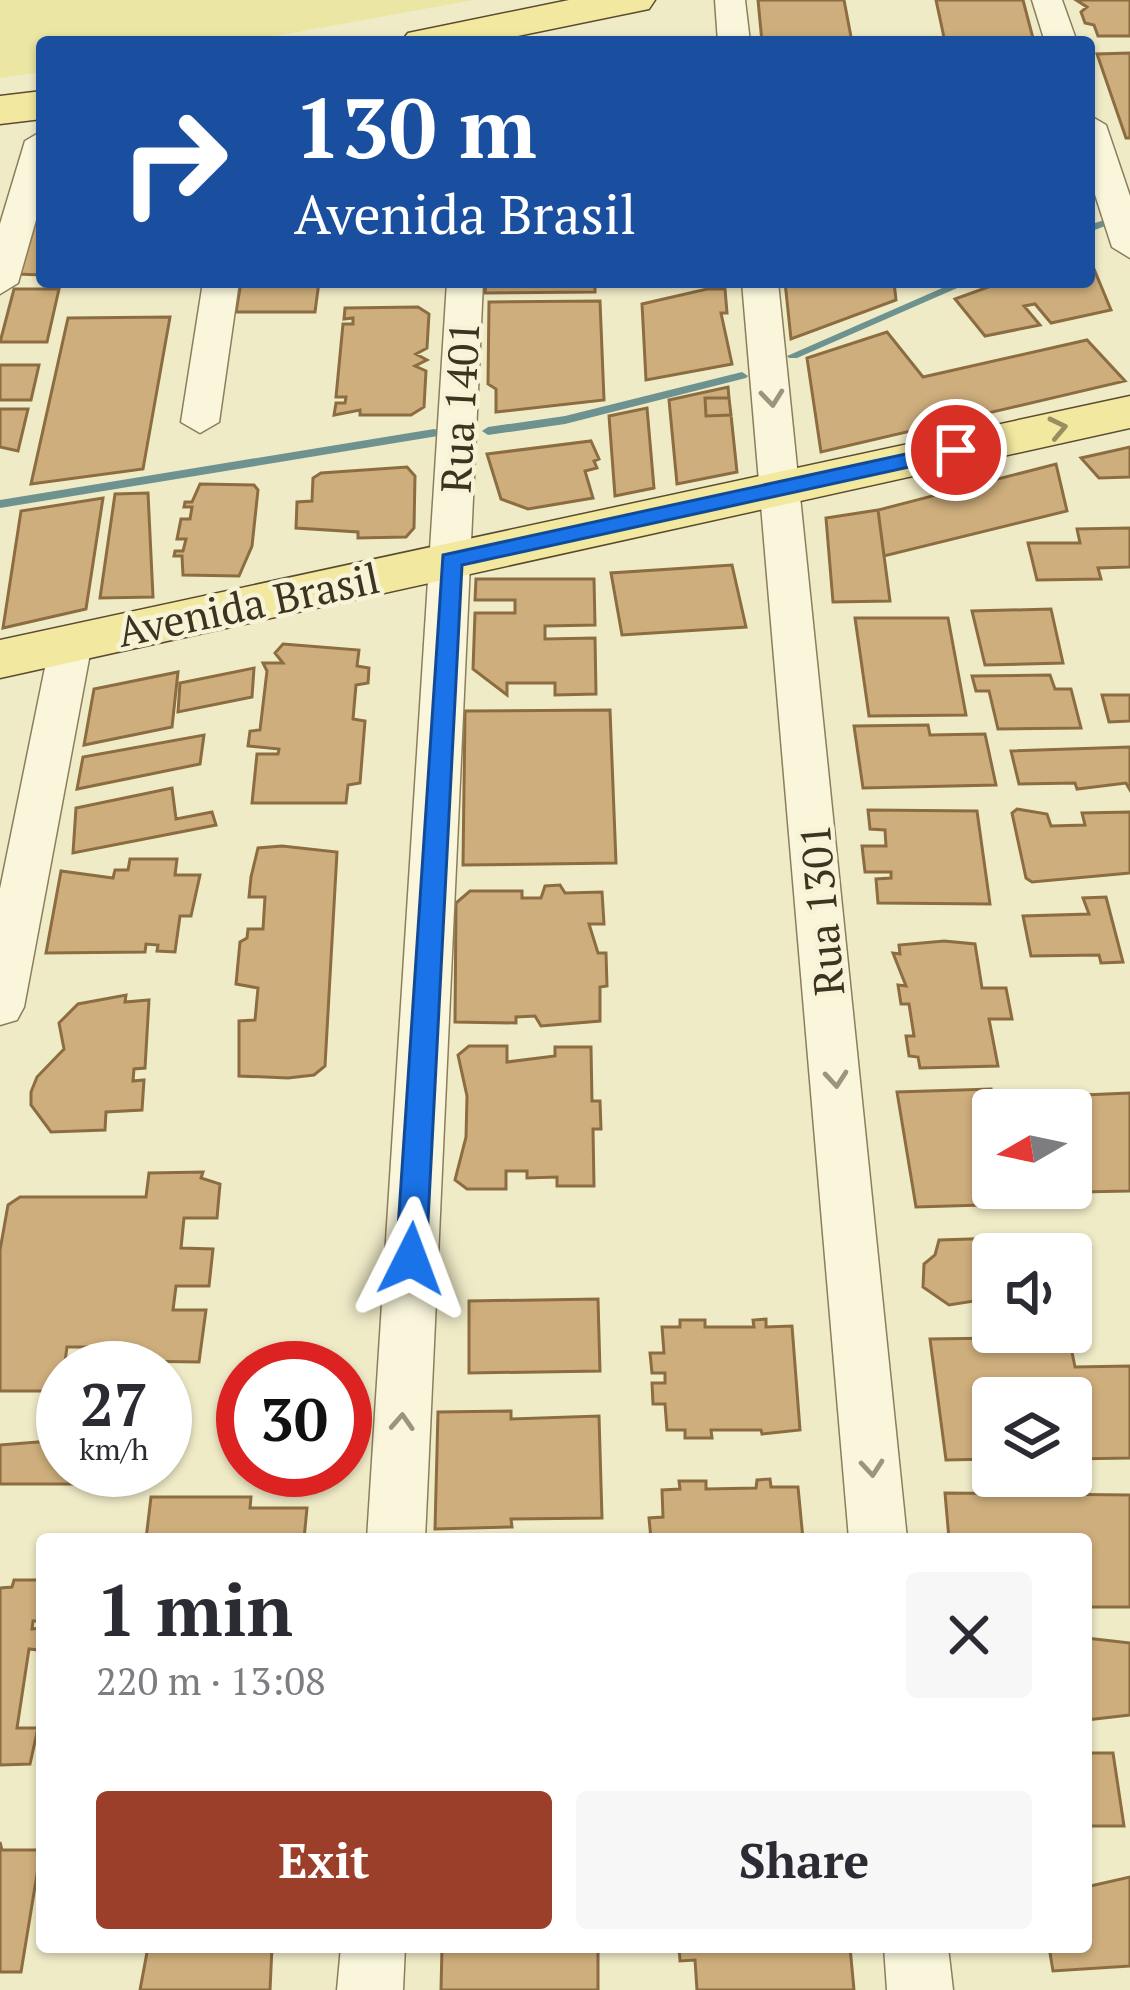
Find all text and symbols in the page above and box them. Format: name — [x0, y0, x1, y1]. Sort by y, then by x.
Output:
text: 130 m — [294, 71, 537, 182]
icon: right — [96, 84, 252, 240]
text: Avenida Brasil — [294, 178, 636, 249]
street label: Rua 1401 — [427, 320, 491, 494]
one-way arrow — [759, 388, 785, 408]
pin — [905, 399, 1007, 501]
one-way arrow — [1048, 416, 1068, 441]
icon: arrive — [923, 417, 989, 483]
street label: Avenida Brasil — [112, 549, 384, 659]
street label: Rua 1301 — [786, 822, 856, 998]
one-way arrow — [823, 1070, 848, 1089]
north arrow — [972, 1089, 1092, 1209]
map controls — [972, 1089, 1092, 1497]
position arrow — [348, 1196, 474, 1322]
button: sound — [972, 1233, 1092, 1353]
speed limit sign: 30 — [216, 1341, 372, 1497]
text: 27 — [80, 1364, 148, 1443]
button: layers — [972, 1377, 1092, 1497]
one-way arrow — [389, 1412, 415, 1431]
text: km/h — [79, 1429, 149, 1469]
one-way arrow — [859, 1459, 884, 1478]
text: 1 min — [96, 1561, 293, 1657]
button: close — [906, 1572, 1032, 1698]
text: 220 m · 13:08 — [96, 1654, 326, 1706]
button: Exit — [96, 1791, 552, 1929]
button: Share — [576, 1791, 1032, 1929]

